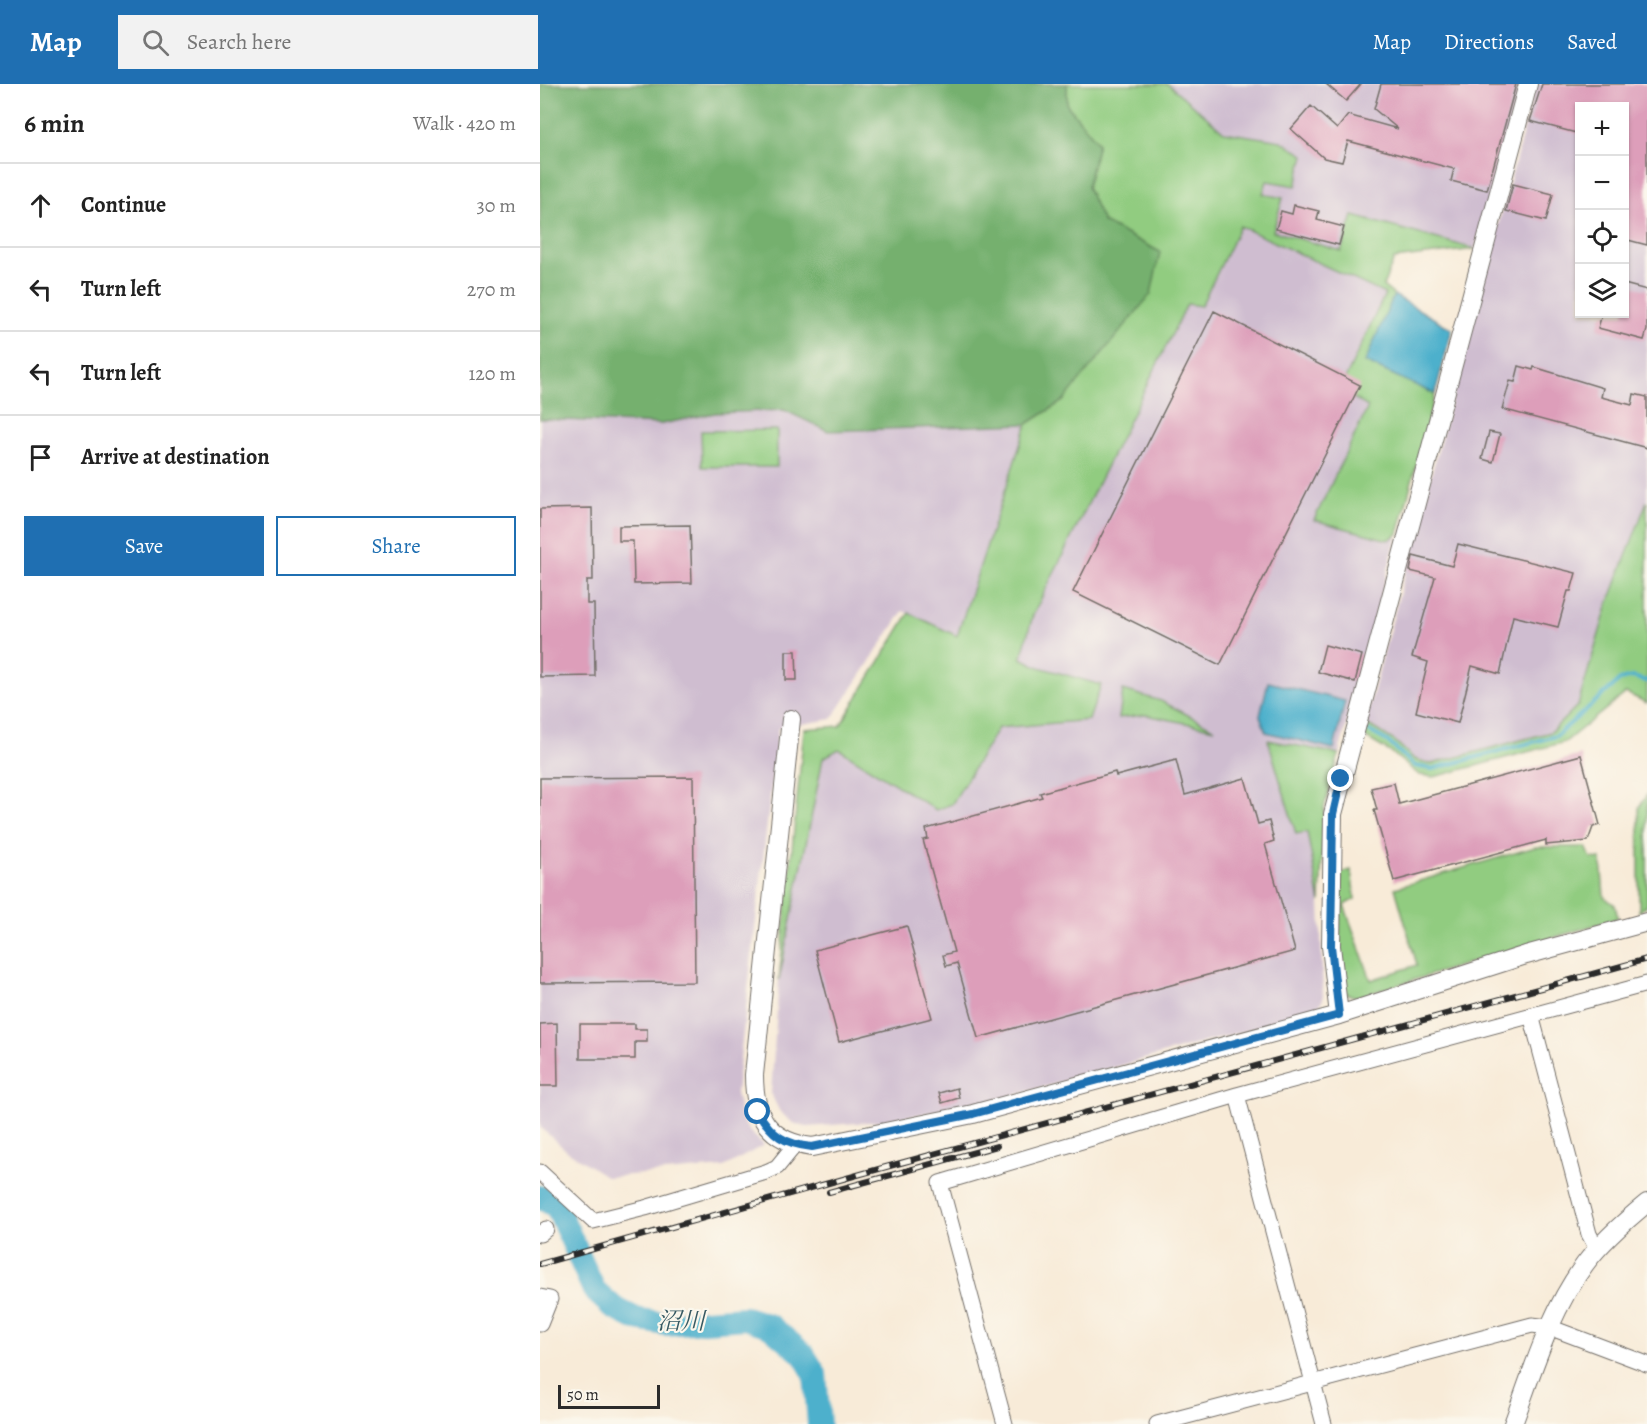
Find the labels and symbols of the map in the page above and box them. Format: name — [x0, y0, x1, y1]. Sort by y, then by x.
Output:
route end — [1327, 765, 1353, 791]
route start — [744, 1098, 770, 1124]
water label: 沼川 — [657, 1305, 708, 1337]
scale bar — [558, 1382, 660, 1410]

